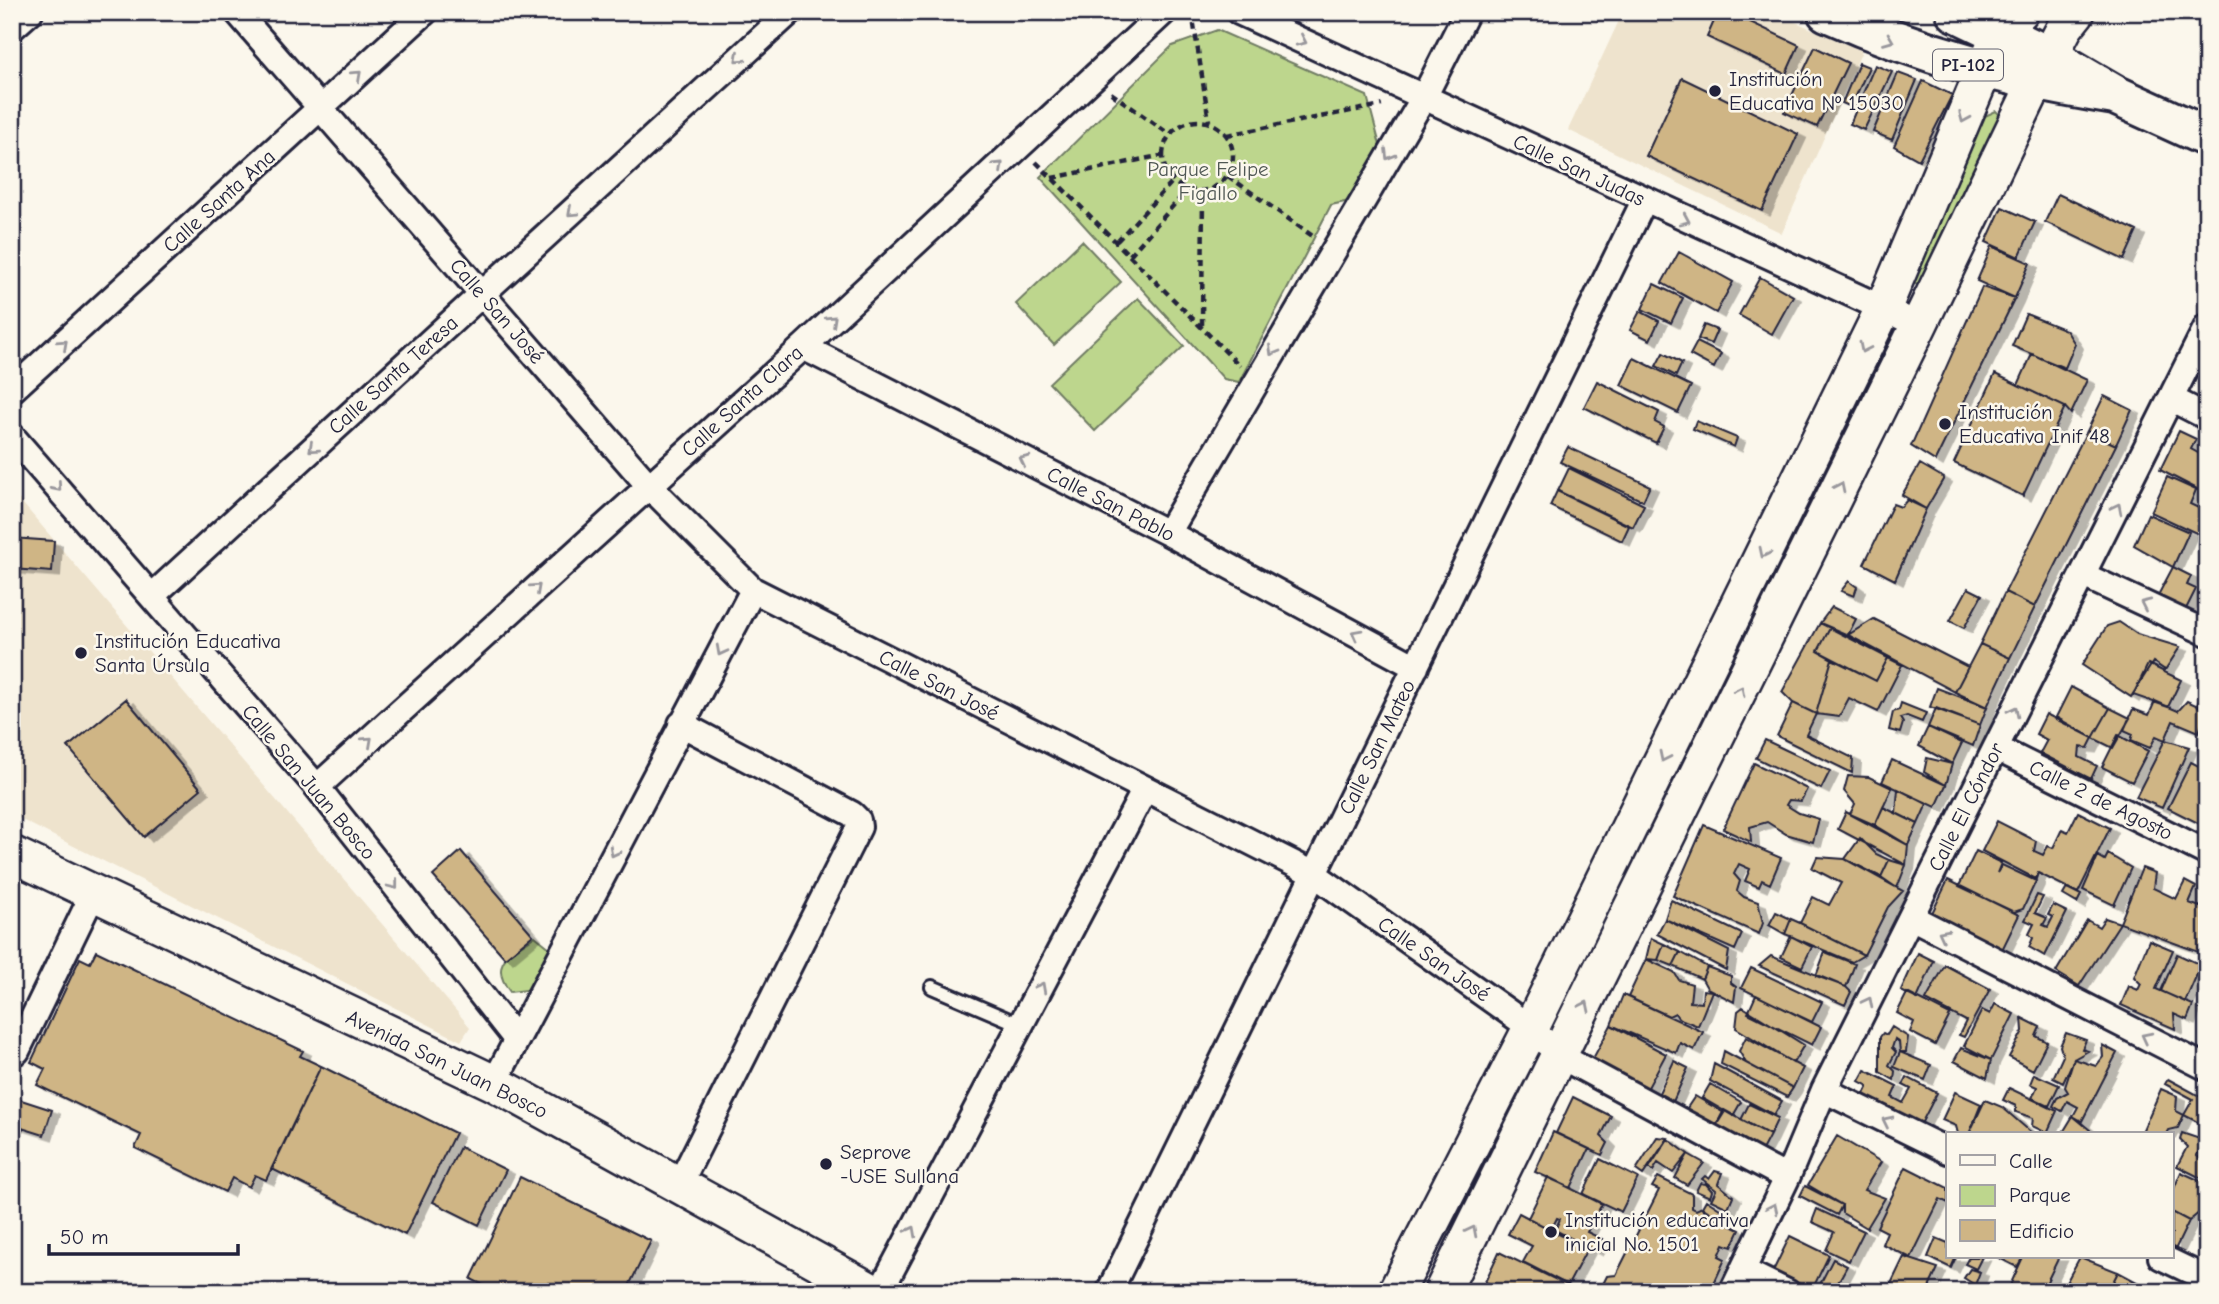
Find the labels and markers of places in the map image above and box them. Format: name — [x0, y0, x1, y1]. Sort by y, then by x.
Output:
place label: Institución Educativa Nº 15030 — [1729, 67, 1904, 115]
marker: Institución Educativa Nº 15030 — [1707, 83, 1723, 99]
place label: Institución Educativa Inif 48 — [1959, 400, 2110, 448]
marker: Institución Educativa Inif 48 — [1937, 416, 1953, 432]
place label: Institución Educativa Santa Úrsula — [95, 629, 281, 677]
marker: Institución Educativa Santa Úrsula — [73, 645, 89, 661]
place label: Seprove -USE Sullana — [840, 1140, 959, 1188]
marker: Seprove -USE Sullana — [818, 1156, 834, 1172]
place label: Institución educativa inicial No. 1501 — [1565, 1208, 1749, 1256]
marker: Institución educativa inicial No. 1501 — [1543, 1224, 1559, 1240]

